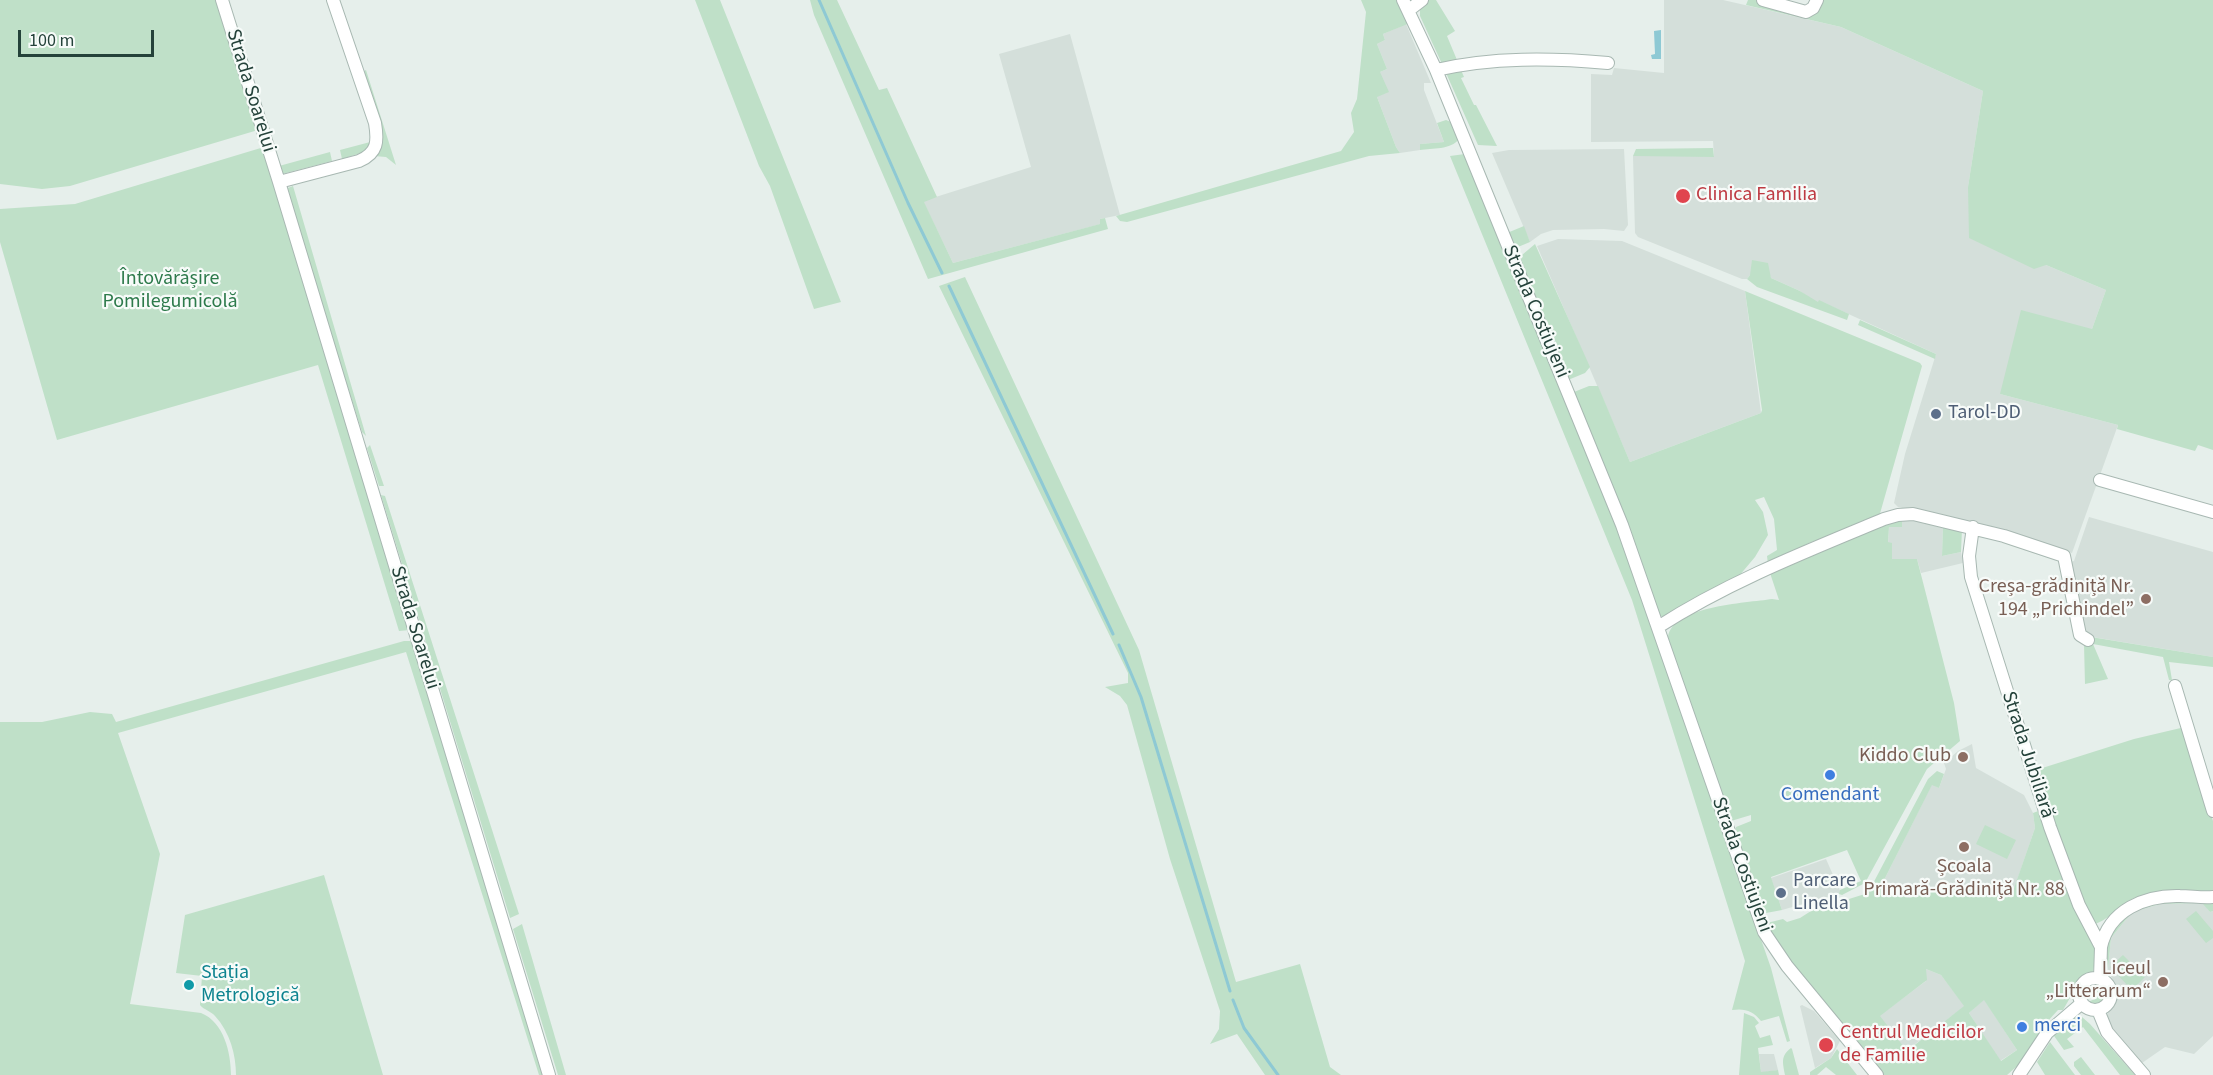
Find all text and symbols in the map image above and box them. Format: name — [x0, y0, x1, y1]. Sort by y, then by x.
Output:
scale bar — [21, 18, 158, 56]
street label: Strada Soarelui — [220, 26, 280, 156]
text: 100 m — [29, 28, 74, 53]
place label: Clinica Familia — [1696, 184, 1817, 208]
marker: Clinica Familia — [1674, 187, 1692, 205]
street label: Strada Costiujeni — [1496, 242, 1574, 382]
park label: Întovărășire Pomilegumicolă — [102, 268, 238, 315]
place label: Tarol-DD — [1948, 402, 2021, 426]
marker: Tarol-DD — [1929, 407, 1943, 421]
street label: Strada Soarelui — [384, 563, 444, 693]
place label: Creșa-grădiniță Nr. 194 „Prichindel” — [1979, 576, 2134, 623]
marker: Creșa-grădiniță Nr. 194 „Prichindel” — [2139, 592, 2153, 606]
street label: Strada Jubiliară — [1995, 689, 2059, 821]
place label: Kiddo Club — [1859, 745, 1951, 769]
marker: Kiddo Club — [1956, 750, 1970, 764]
marker: Comendant — [1823, 768, 1837, 782]
place label: Comendant — [1781, 784, 1879, 808]
street label: Strada Costiujeni — [1705, 794, 1777, 936]
marker: Școala Primară-Grădiniță Nr. 88 — [1957, 840, 1971, 854]
place label: Școala Primară-Grădiniță Nr. 88 — [1863, 856, 2065, 903]
place label: Parcare Linella — [1793, 870, 1856, 917]
marker: Parcare Linella — [1774, 886, 1788, 900]
place label: Liceul „Litterarum“ — [2046, 958, 2151, 1005]
place label: Stația Metrologică — [201, 962, 300, 1009]
marker: Liceul „Litterarum“ — [2156, 975, 2170, 989]
marker: Stația Metrologică — [182, 978, 196, 992]
place label: merci — [2034, 1015, 2081, 1039]
marker: merci — [2015, 1020, 2029, 1034]
place label: Centrul Medicilor de Familie — [1840, 1022, 1983, 1069]
marker: Centrul Medicilor de Familie — [1817, 1036, 1835, 1054]

